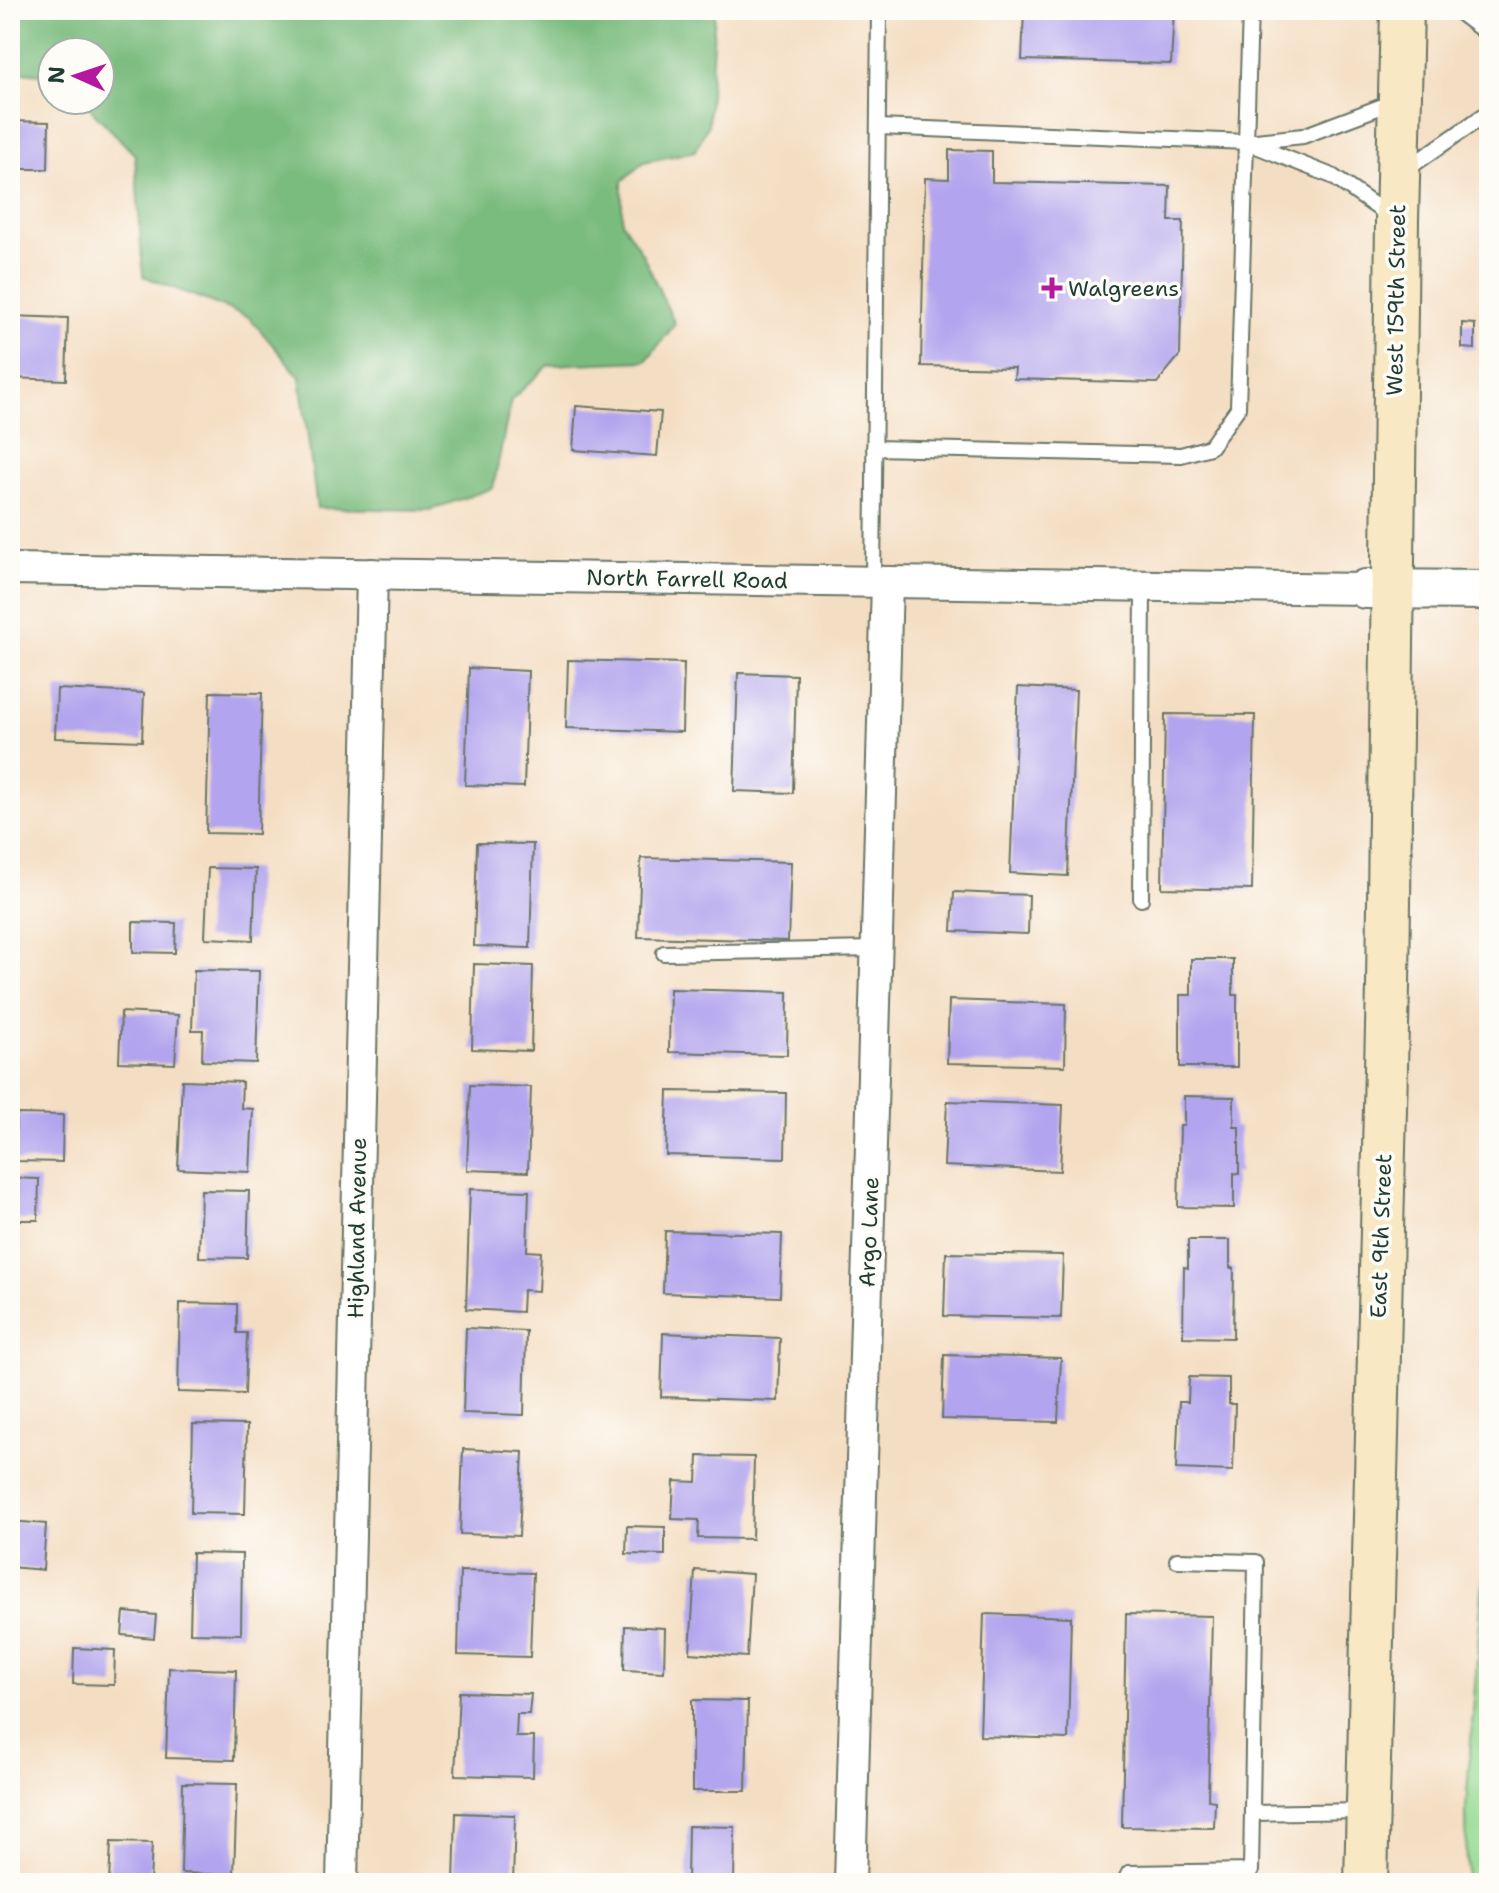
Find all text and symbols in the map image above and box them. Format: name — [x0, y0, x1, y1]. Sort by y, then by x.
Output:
north arrow — [36, 36, 116, 116]
text: N — [42, 66, 71, 84]
street label: West 159th Street — [1380, 204, 1412, 396]
place label: Walgreens — [1068, 274, 1179, 303]
marker: Walgreens — [1043, 279, 1061, 297]
street label: North Farrell Road — [586, 563, 788, 595]
street label: Highland Avenue — [341, 1137, 373, 1319]
street label: East 9th Street — [1364, 1153, 1398, 1319]
street label: Argo Lane — [853, 1176, 885, 1288]

